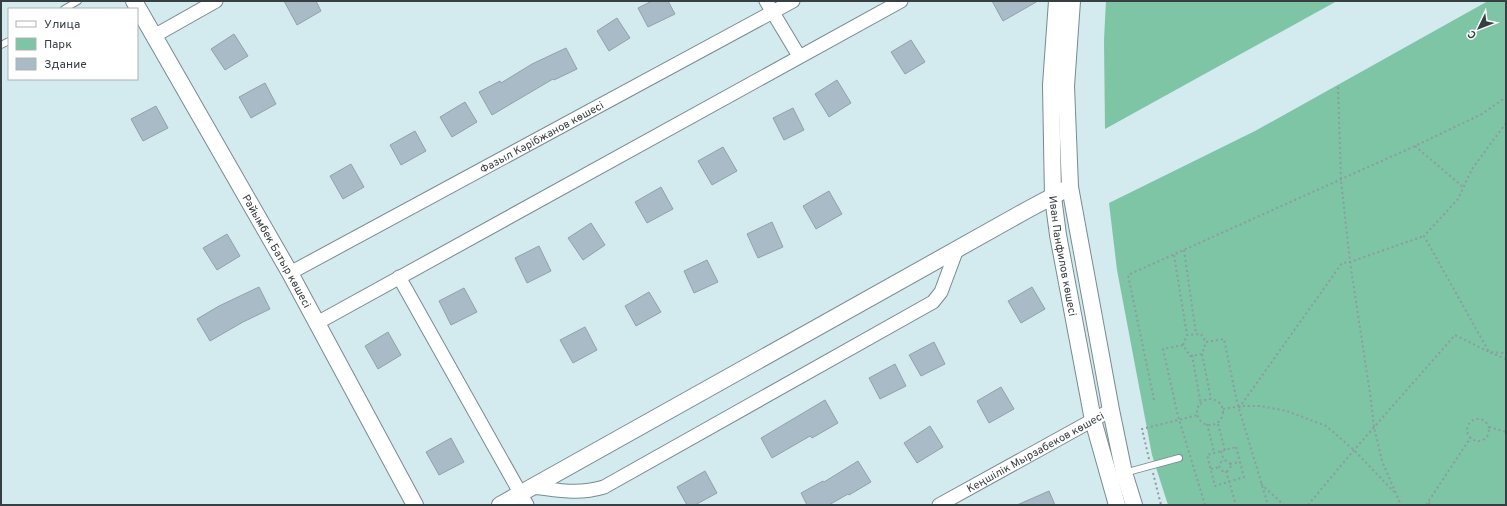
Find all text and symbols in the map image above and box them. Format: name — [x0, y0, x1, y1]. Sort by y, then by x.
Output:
legend — [8, 8, 138, 80]
north arrow — [1459, 8, 1499, 48]
text: Улица — [44, 17, 80, 33]
text: С — [1465, 27, 1480, 41]
text: Парк — [44, 37, 72, 53]
text: Здание — [44, 57, 87, 73]
street label: Фазыл Кәрібжанов көшесі — [478, 99, 606, 177]
street label: Райымбек Батыр көшесі — [238, 192, 314, 311]
street label: Иван Панфилов көшесі — [1045, 195, 1079, 317]
street label: Кеңшілік Мырзабеков көшесі — [965, 409, 1107, 496]

